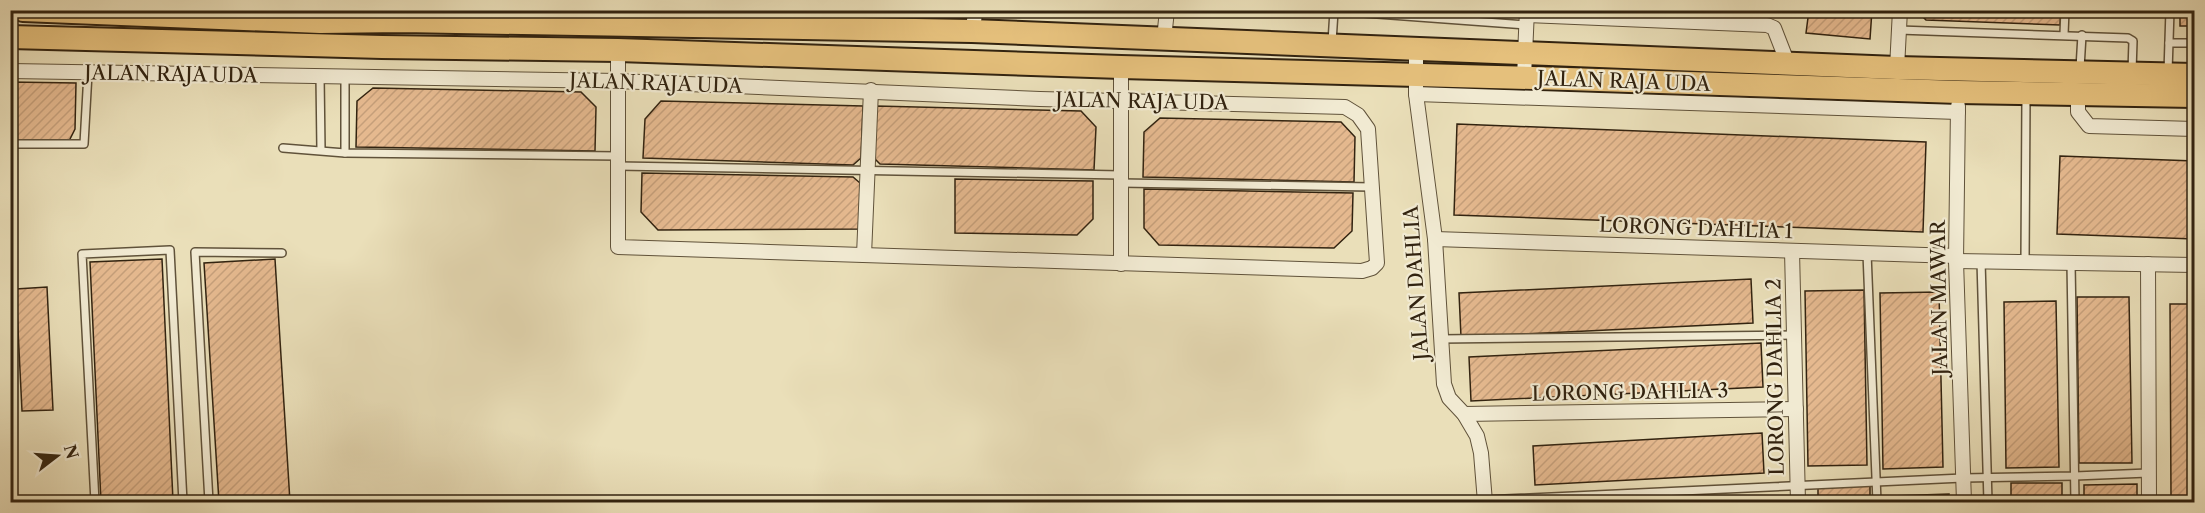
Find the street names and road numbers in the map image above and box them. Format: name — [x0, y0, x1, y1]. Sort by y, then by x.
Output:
street label: JALAN RAJA UDA — [81, 60, 259, 88]
street label: JALAN RAJA UDA — [1534, 66, 1712, 96]
street label: JALAN RAJA UDA — [566, 68, 744, 98]
street label: JALAN RAJA UDA — [1052, 87, 1230, 115]
street label: JALAN DAHLIA — [1399, 204, 1434, 364]
street label: LORONG DAHLIA 1 — [1599, 213, 1794, 243]
street label: JALAN MAWAR — [1926, 219, 1952, 379]
street label: LORONG DAHLIA 2 — [1761, 278, 1789, 476]
street label: LORONG DAHLIA 3 — [1531, 378, 1729, 406]

